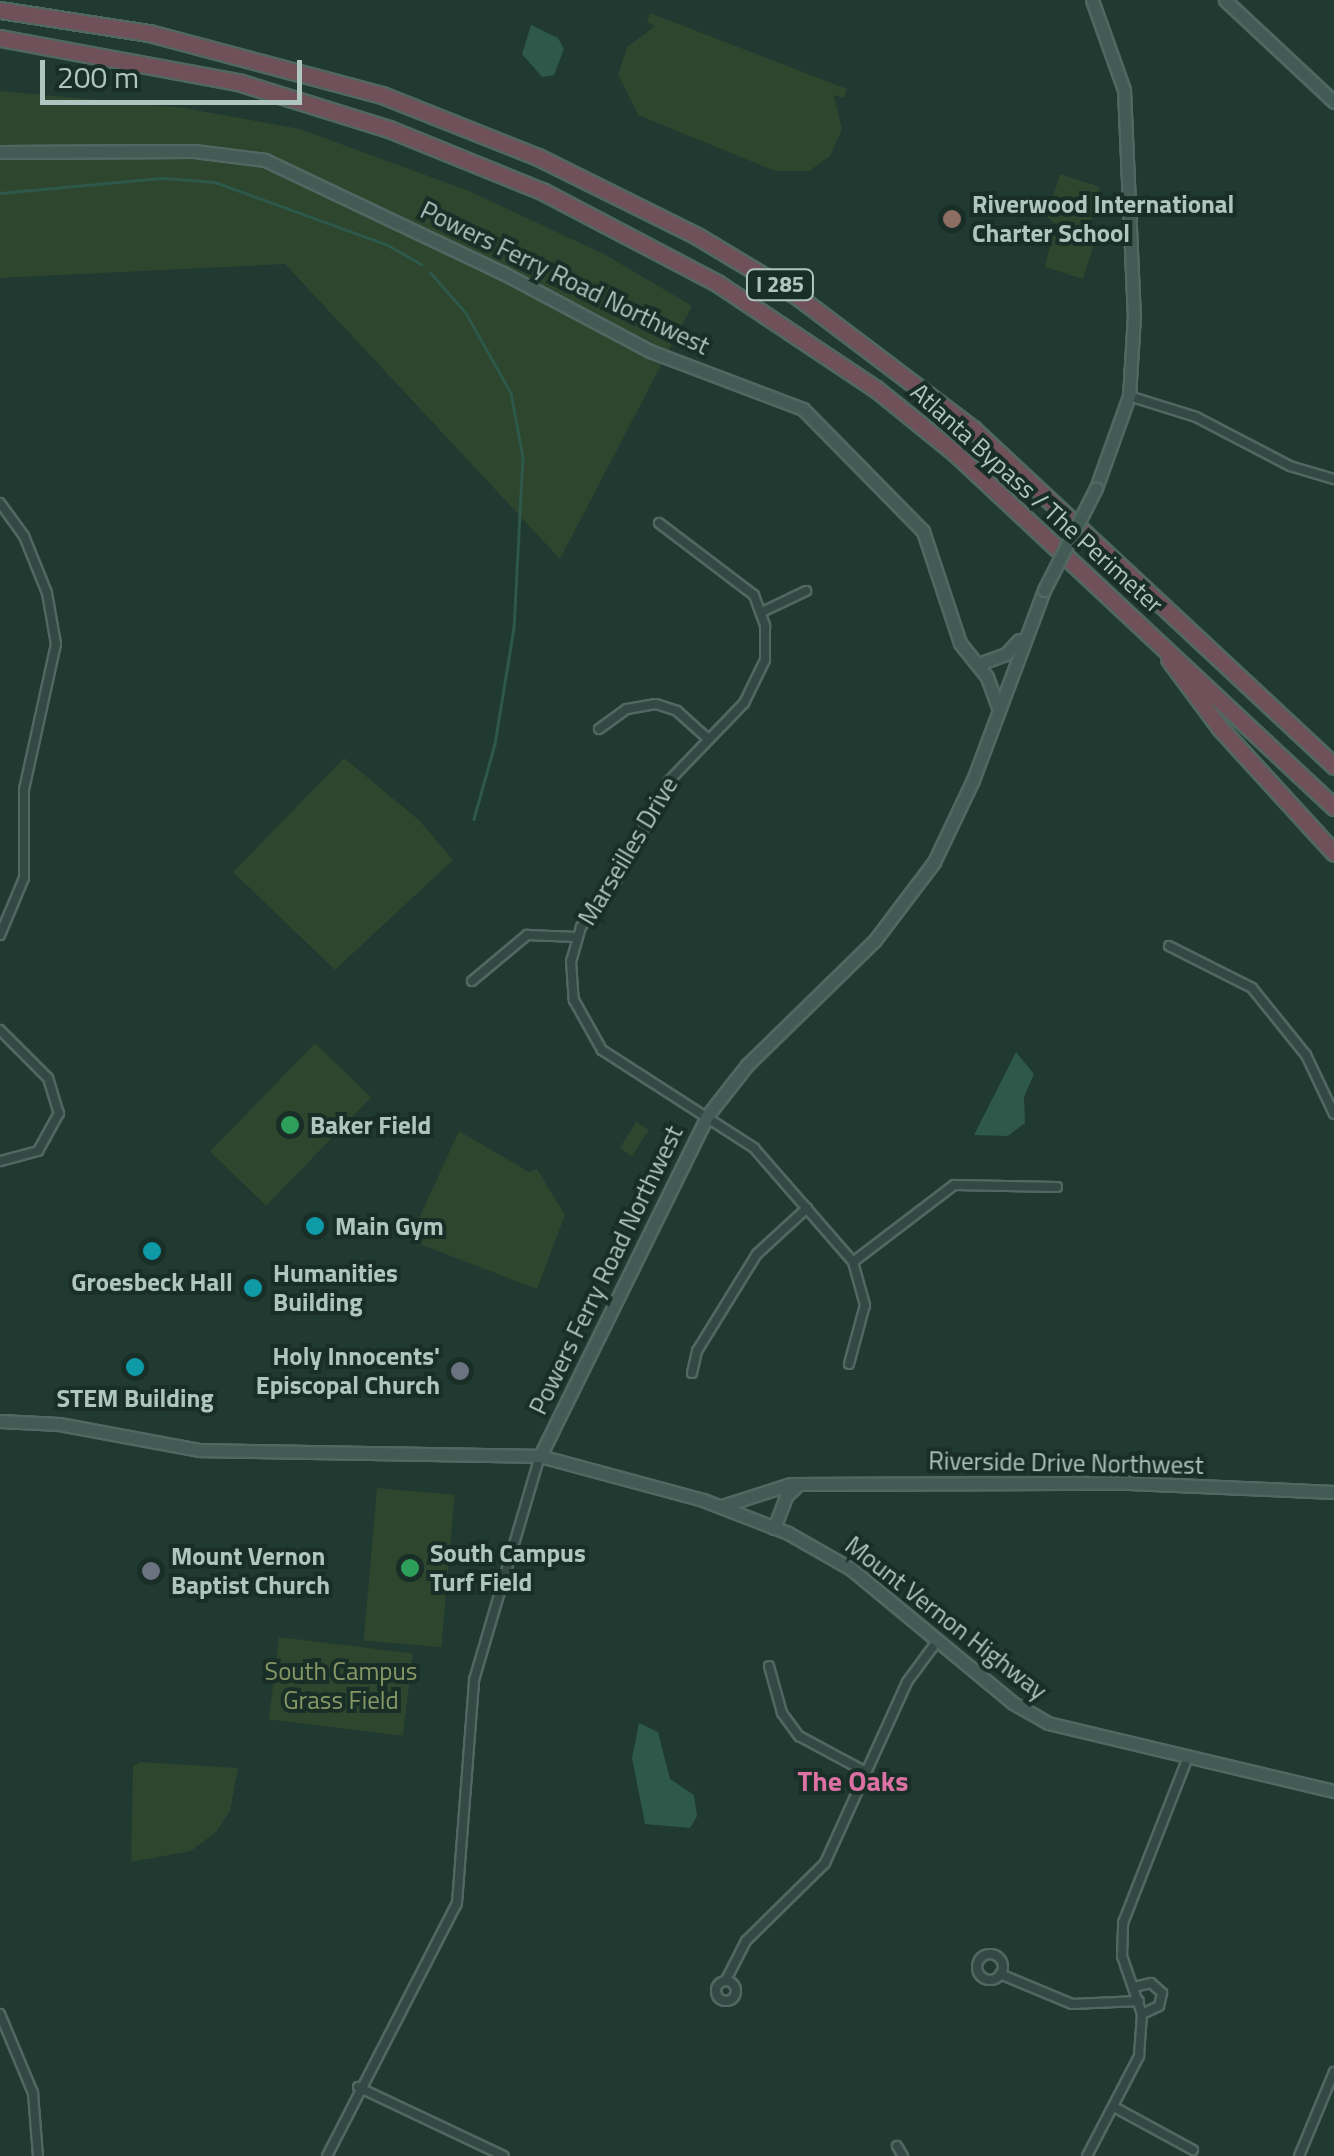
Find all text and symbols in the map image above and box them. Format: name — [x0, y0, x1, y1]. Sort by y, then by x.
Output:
scale bar — [45, 40, 308, 102]
text: 200 m — [57, 54, 139, 100]
place label: Riverwood International Charter School — [972, 190, 1234, 249]
street label: Powers Ferry Road Northwest — [416, 195, 714, 361]
marker: Riverwood International Charter School — [941, 208, 963, 230]
road number: I 285 — [745, 268, 815, 302]
street label: Atlanta Bypass / The Perimeter — [905, 377, 1169, 619]
street label: Marseilles Drive — [572, 771, 684, 931]
place label: Baker Field — [310, 1110, 431, 1140]
marker: Baker Field — [279, 1114, 301, 1136]
street label: Powers Ferry Road Northwest — [523, 1121, 689, 1419]
place label: Main Gym — [335, 1211, 444, 1241]
marker: Main Gym — [304, 1215, 326, 1237]
marker: Groesbeck Hall — [141, 1240, 163, 1262]
place label: Humanities Building — [273, 1259, 398, 1318]
place label: Groesbeck Hall — [71, 1267, 233, 1297]
marker: Humanities Building — [242, 1277, 264, 1299]
place label: Holy Innocents' Episcopal Church — [256, 1342, 440, 1401]
marker: STEM Building — [124, 1356, 146, 1378]
marker: Holy Innocents' Episcopal Church — [449, 1360, 471, 1382]
place label: STEM Building — [56, 1383, 214, 1413]
street label: Riverside Drive Northwest — [928, 1446, 1204, 1480]
street label: Mount Vernon Highway — [839, 1530, 1053, 1706]
place label: South Campus Turf Field — [430, 1539, 586, 1598]
place label: Mount Vernon Baptist Church — [171, 1542, 330, 1601]
marker: South Campus Turf Field — [399, 1557, 421, 1579]
marker: Mount Vernon Baptist Church — [140, 1560, 162, 1582]
park label: South Campus Grass Field — [265, 1657, 417, 1716]
district label: The Oaks — [798, 1764, 908, 1798]

